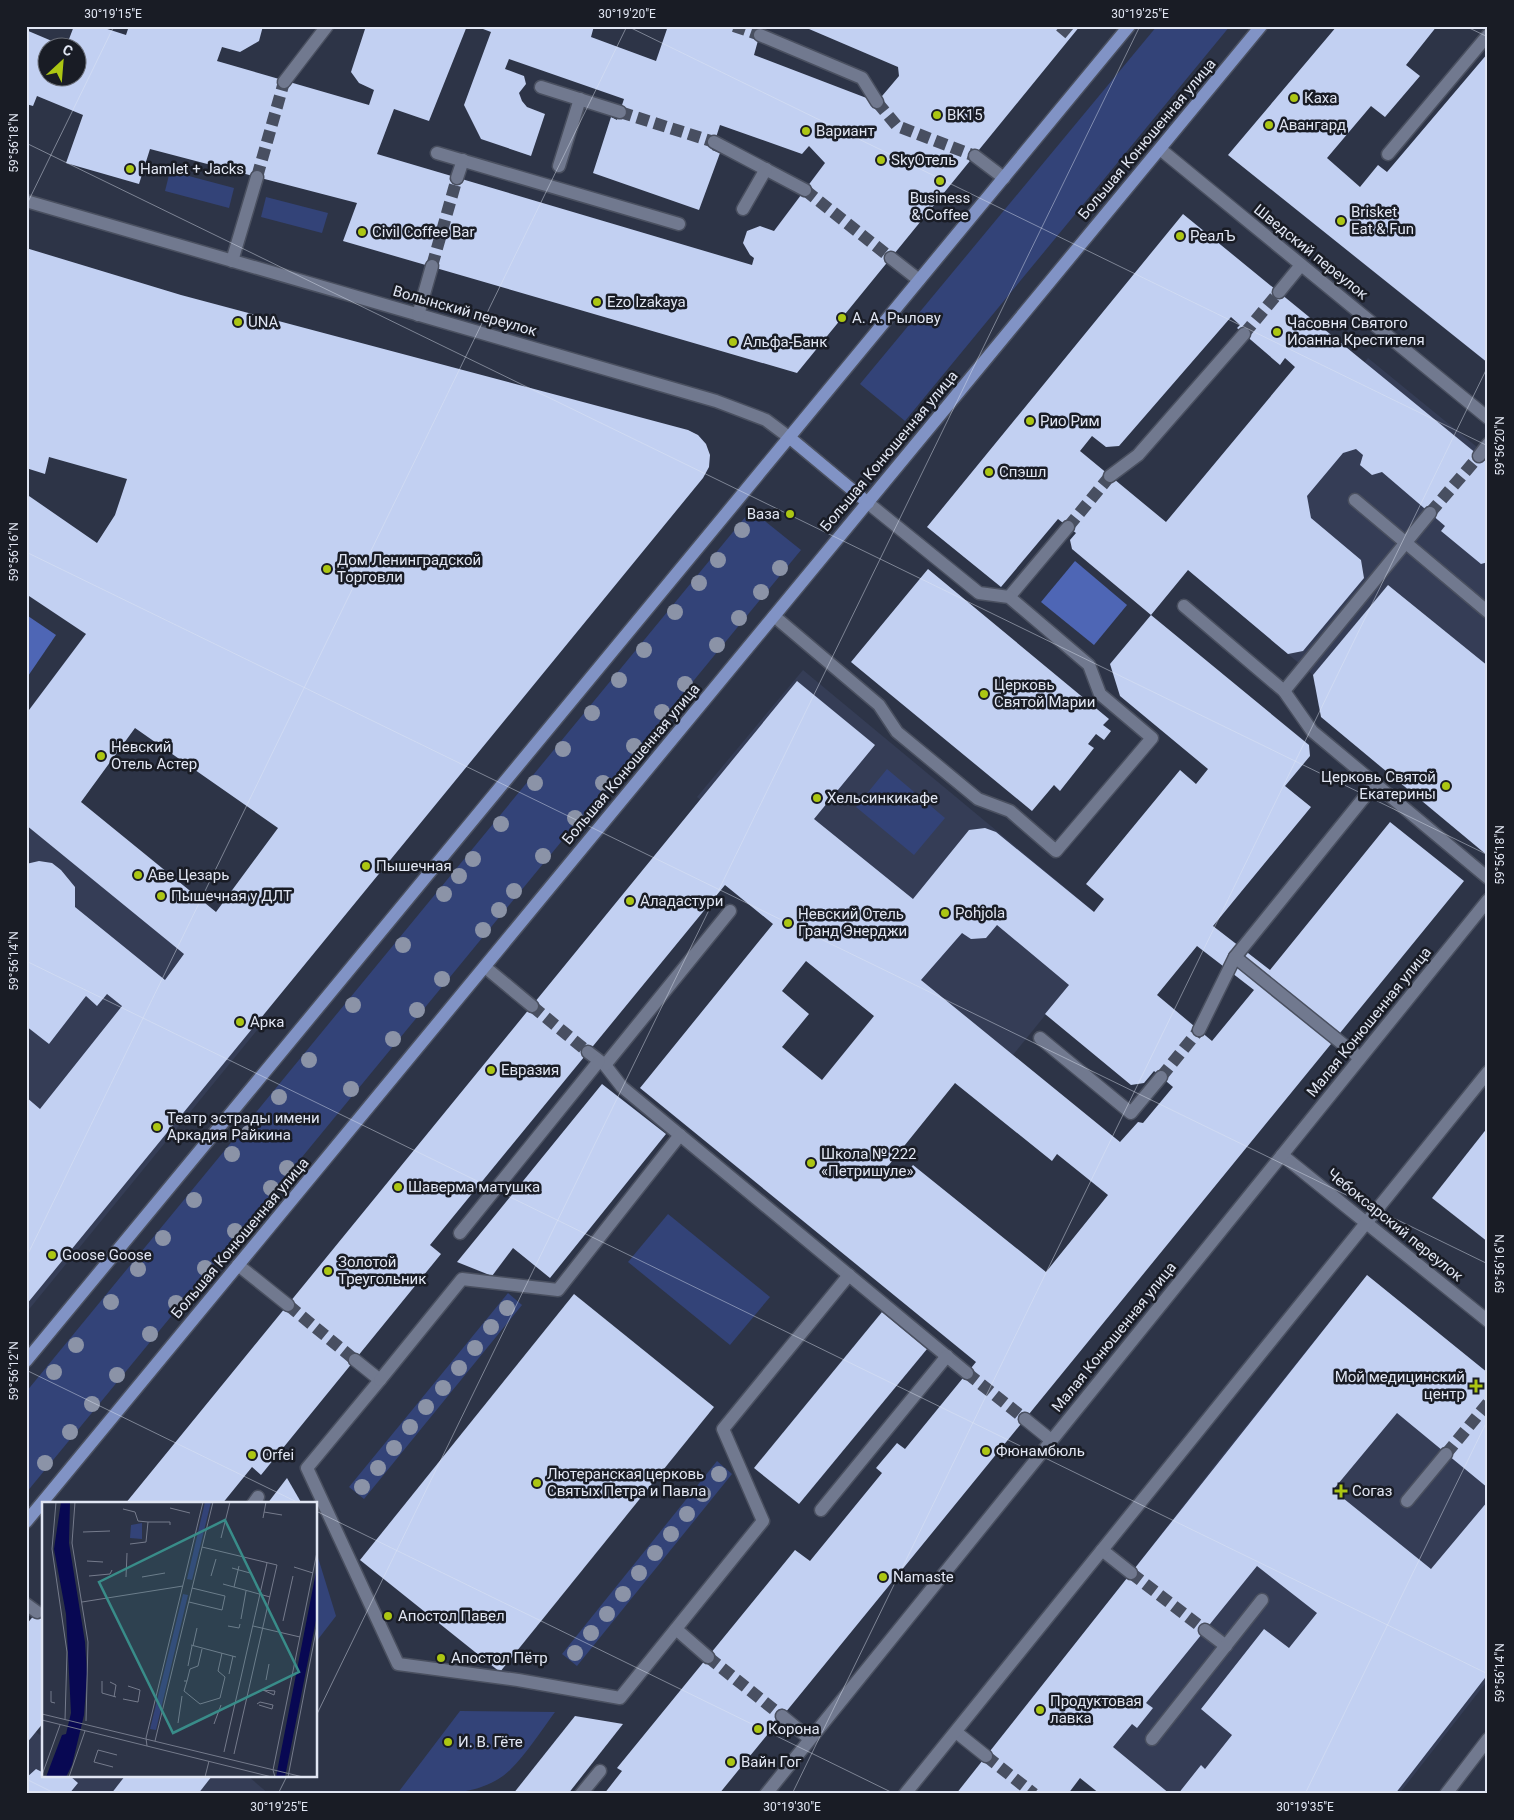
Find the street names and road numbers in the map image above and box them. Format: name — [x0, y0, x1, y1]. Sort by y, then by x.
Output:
street label: Большая Конюшенная улица — [1074, 55, 1220, 223]
street label: Шведский переулок — [1250, 200, 1372, 304]
street label: Волынский переулок — [391, 282, 539, 340]
street label: Большая Конюшенная улица — [816, 367, 962, 535]
street label: Большая Конюшенная улица — [558, 680, 704, 848]
street label: Малая Конюшенная улица — [1303, 943, 1435, 1101]
street label: Большая Конюшенная улица — [167, 1154, 313, 1322]
street label: Чебоксарский переулок — [1323, 1165, 1467, 1285]
street label: Малая Конюшенная улица — [1048, 1258, 1180, 1416]

